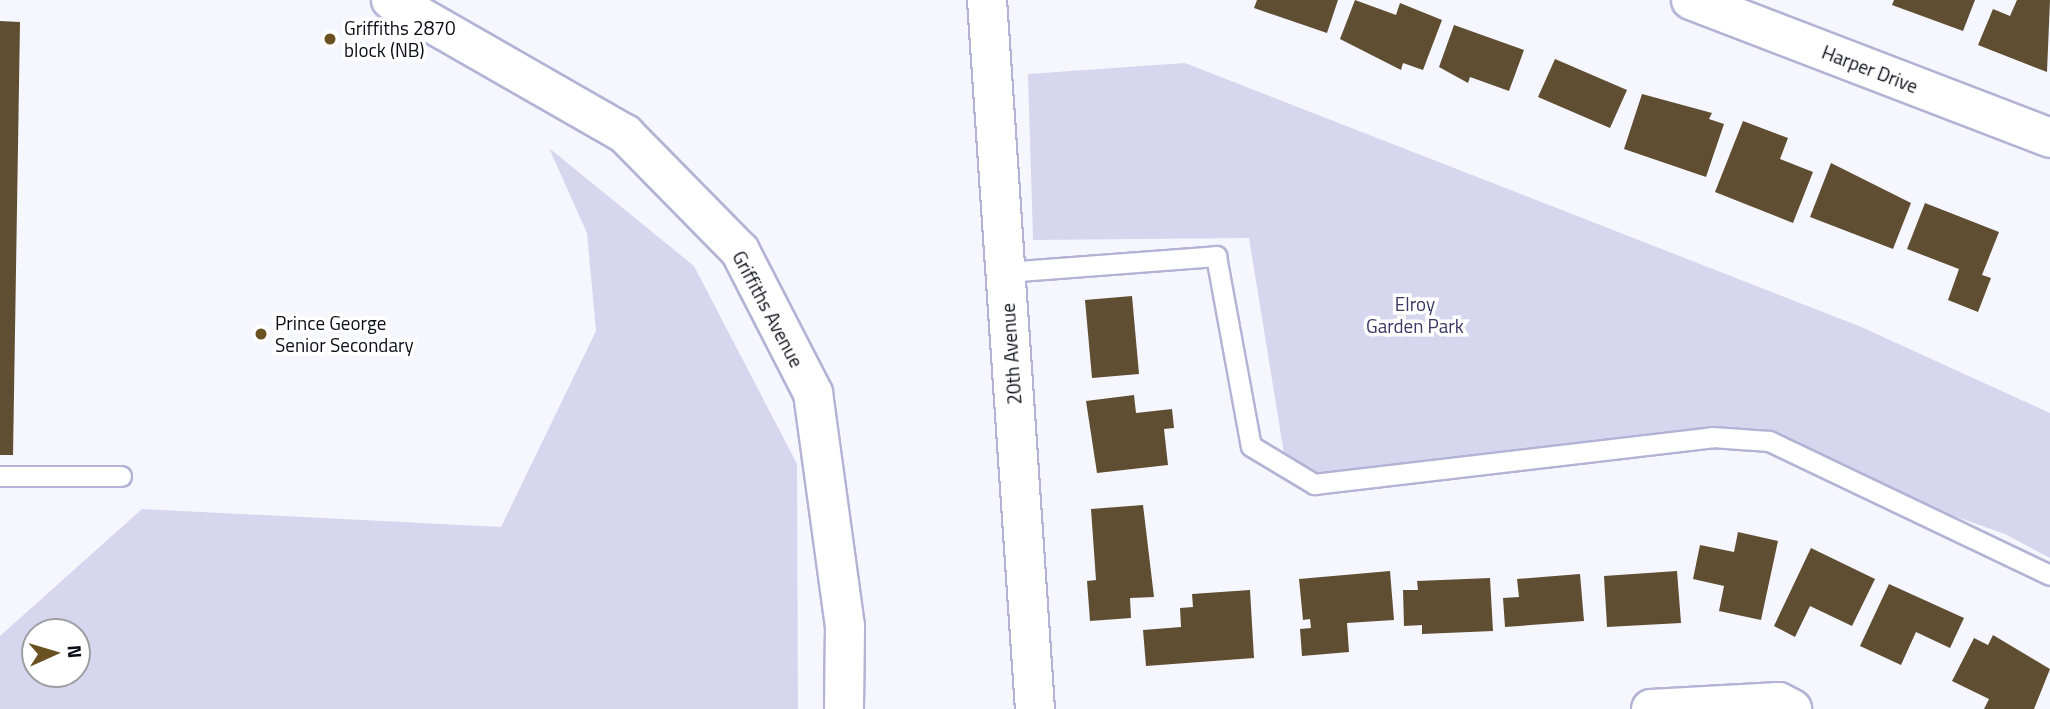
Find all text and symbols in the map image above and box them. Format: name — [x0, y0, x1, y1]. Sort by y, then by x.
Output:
place label: Griffiths 2870 block (NB) — [344, 17, 456, 61]
marker: Griffiths 2870 block (NB) — [322, 31, 338, 47]
street label: Harper Drive — [1819, 40, 1921, 98]
street label: Griffiths Avenue — [728, 247, 808, 371]
park label: Elroy Garden Park — [1366, 293, 1464, 337]
street label: 20th Avenue — [996, 302, 1026, 406]
place label: Prince George Senior Secondary — [275, 312, 414, 356]
marker: Prince George Senior Secondary — [253, 326, 269, 342]
north arrow — [21, 618, 91, 688]
text: N — [61, 644, 90, 659]

